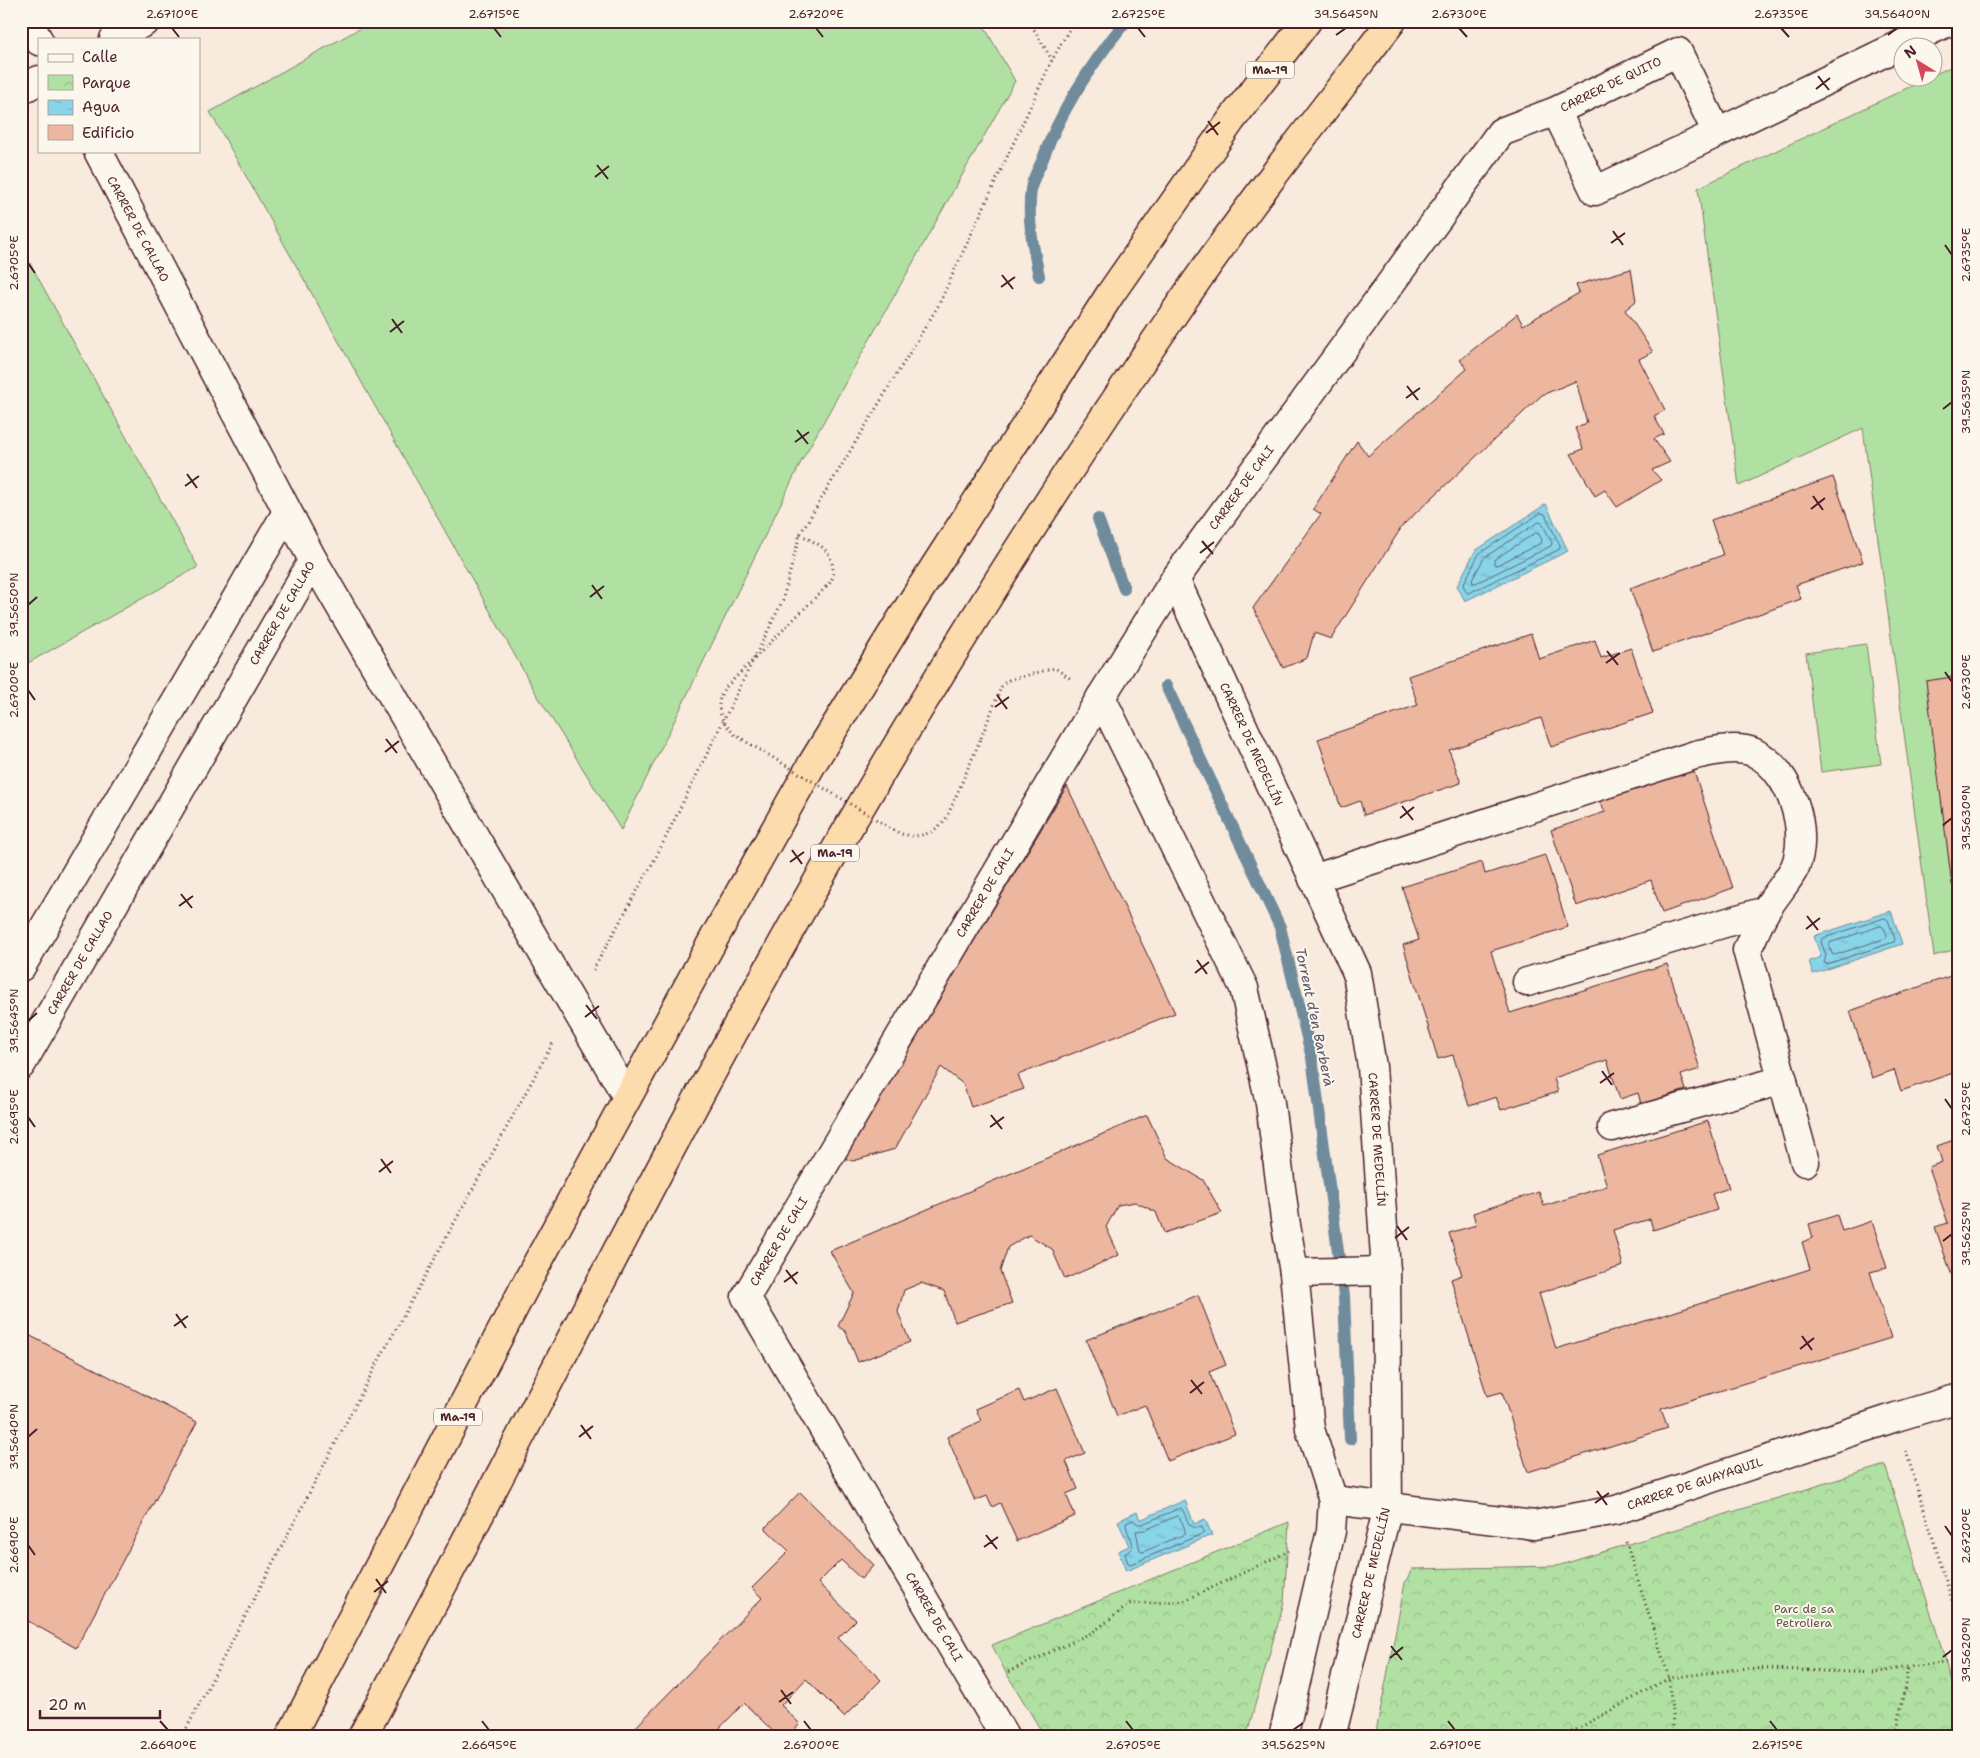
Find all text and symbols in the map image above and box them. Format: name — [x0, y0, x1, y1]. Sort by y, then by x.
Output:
text: 2.6710°E — [146, 6, 198, 22]
text: 2.6715°E — [468, 6, 520, 22]
text: 2.6720°E — [788, 6, 844, 22]
text: 2.6725°E — [1111, 6, 1165, 22]
text: 39.5645°N — [1314, 6, 1378, 22]
text: 2.6730°E — [1431, 6, 1487, 22]
text: 2.6735°E — [1754, 6, 1808, 22]
text: 39.5640°N — [1864, 6, 1930, 22]
legend — [38, 38, 200, 152]
north arrow — [1892, 38, 1942, 88]
text: N — [1900, 41, 1920, 62]
text: Calle — [82, 47, 118, 67]
street label: CARRER DE QUITO — [1558, 53, 1664, 116]
road number: Ma-19 — [1246, 62, 1294, 78]
text: Parque — [82, 73, 131, 93]
text: Agua — [82, 97, 121, 117]
text: Edificio — [82, 123, 134, 143]
street label: CARRER DE CALLAO — [103, 173, 173, 285]
text: 2.6735°E — [1958, 228, 1974, 282]
text: 2.6705°E — [6, 235, 22, 291]
text: 39.5635°N — [1958, 370, 1974, 434]
street label: CARRER DE CALI — [1205, 442, 1278, 533]
street label: CARRER DE CALLAO — [246, 558, 319, 668]
text: 39.5650°N — [6, 572, 22, 638]
text: 2.6730°E — [1958, 654, 1974, 710]
text: 2.6700°E — [6, 662, 22, 718]
street label: CARRER DE MEDELLÍN — [1216, 680, 1287, 809]
text: 39.5630°N — [1958, 785, 1974, 851]
road number: Ma-19 — [811, 844, 859, 861]
street label: CARRER DE CALI — [952, 845, 1018, 940]
street label: CARRER DE CALLAO — [44, 908, 116, 1018]
water label: Torrent d'en Barberà — [1291, 946, 1339, 1088]
text: 39.5645°N — [6, 989, 22, 1053]
street label: CARRER DE MEDELLÍN — [1364, 1072, 1390, 1207]
text: 2.6725°E — [1958, 1082, 1974, 1136]
text: 2.6695°E — [6, 1089, 22, 1145]
street label: CARRER DE CALI — [746, 1194, 812, 1289]
text: 39.5625°N — [1958, 1202, 1974, 1266]
text: 39.5640°N — [6, 1404, 22, 1470]
road number: Ma-19 — [434, 1408, 482, 1425]
street label: CARRER DE GUAYAQUIL — [1625, 1454, 1765, 1514]
street label: CARRER DE MEDELLÍN — [1348, 1506, 1394, 1640]
text: 2.6720°E — [1958, 1508, 1974, 1564]
text: 2.6690°E — [6, 1517, 22, 1573]
street label: CARRER DE CALI — [902, 1569, 966, 1665]
park label: Parc de sa Petroliera — [1774, 1601, 1835, 1631]
text: 39.5620°N — [1958, 1617, 1974, 1683]
scale bar — [40, 1688, 160, 1720]
text: 20 m — [48, 1695, 87, 1715]
text: 2.6690°E — [140, 1737, 196, 1753]
text: 2.6695°E — [461, 1737, 517, 1753]
text: 2.6700°E — [783, 1737, 839, 1753]
text: 2.6705°E — [1105, 1737, 1161, 1753]
text: 39.5625°N — [1261, 1737, 1325, 1753]
text: 2.6710°E — [1429, 1737, 1481, 1753]
text: 2.6715°E — [1751, 1737, 1803, 1753]

